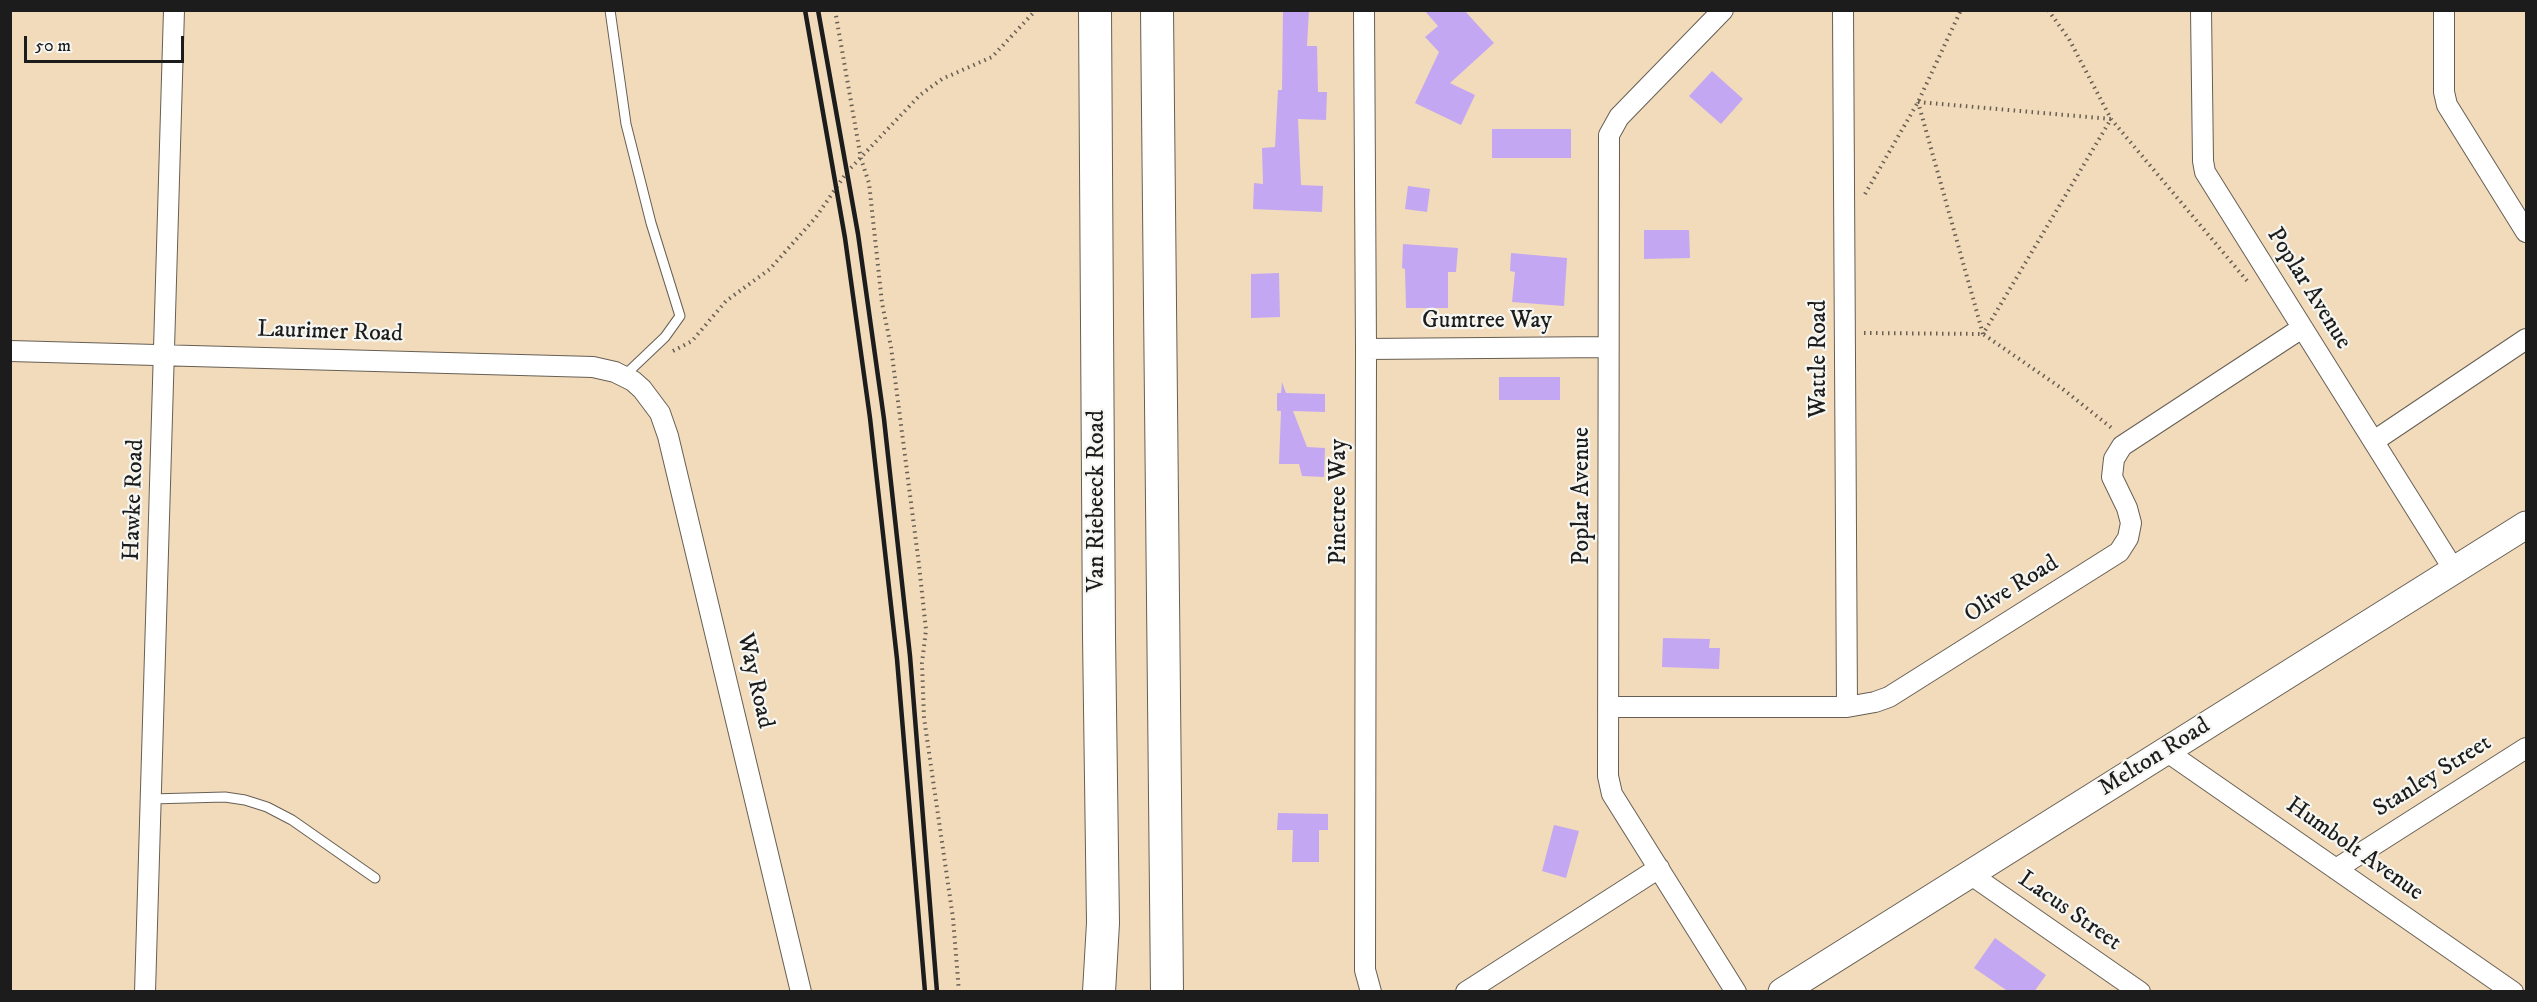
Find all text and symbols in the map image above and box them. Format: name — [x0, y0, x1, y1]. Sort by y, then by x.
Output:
scale bar — [27, 24, 188, 62]
text: 50 m — [35, 35, 71, 57]
street label: Poplar Avenue — [2259, 223, 2357, 355]
street label: Wattle Road — [1806, 300, 1834, 418]
street label: Gumtree Way — [1422, 308, 1552, 336]
street label: Laurimer Road — [257, 316, 403, 350]
street label: Van Riebeeck Road — [1084, 410, 1112, 592]
street label: Poplar Avenue — [1569, 427, 1597, 565]
street label: Hawke Road — [118, 439, 152, 561]
street label: Pinetree Way — [1326, 439, 1354, 565]
street label: Olive Road — [1960, 550, 2064, 630]
street label: Way Road — [729, 631, 779, 731]
street label: Melton Road — [2094, 713, 2216, 803]
street label: Stanley Street — [2369, 729, 2497, 825]
street label: Humbolt Avenue — [2280, 792, 2428, 908]
street label: Lacus Street — [2012, 866, 2126, 958]

